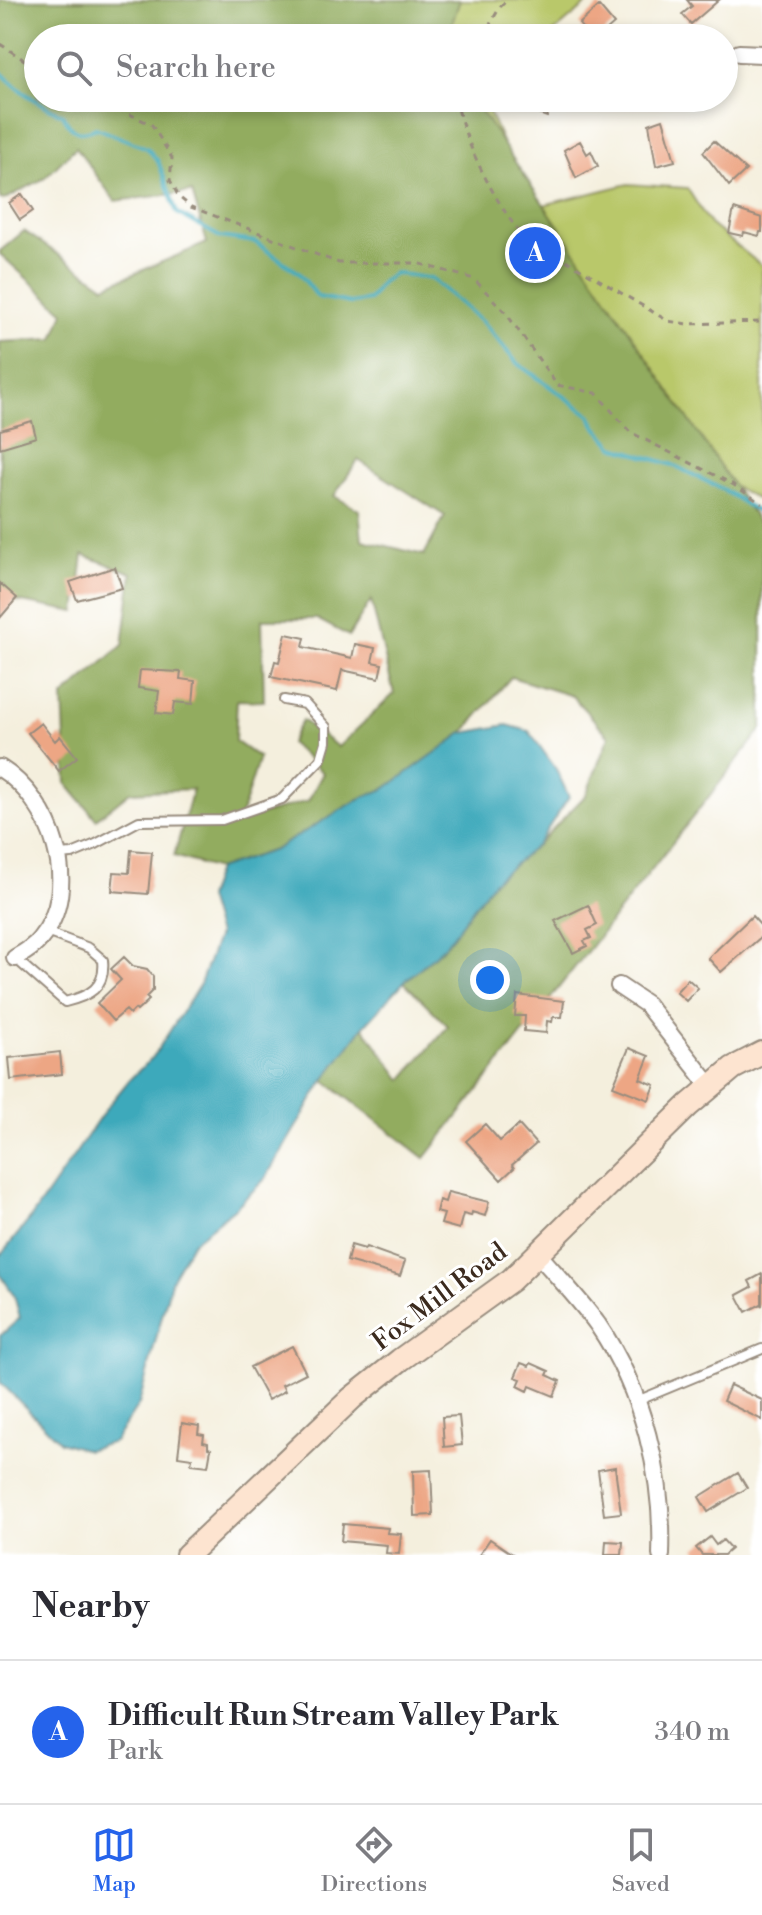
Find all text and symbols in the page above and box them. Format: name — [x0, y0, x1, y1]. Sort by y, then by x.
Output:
search box — [24, 24, 738, 112]
icon: search — [52, 46, 96, 90]
text: Search here — [116, 49, 276, 87]
pin: A — [509, 223, 561, 283]
your location — [470, 960, 510, 1000]
street label: Fox Mill Road — [366, 1236, 513, 1358]
text: Nearby — [32, 1586, 150, 1628]
text: Difficult Run Stream Valley Park — [108, 1697, 558, 1735]
text: A — [49, 1716, 67, 1748]
text: 340 m — [654, 1716, 730, 1748]
text: Park — [108, 1735, 162, 1767]
tab: Map — [92, 1823, 136, 1898]
tab: Directions — [321, 1823, 427, 1898]
tab: Saved — [612, 1823, 670, 1898]

